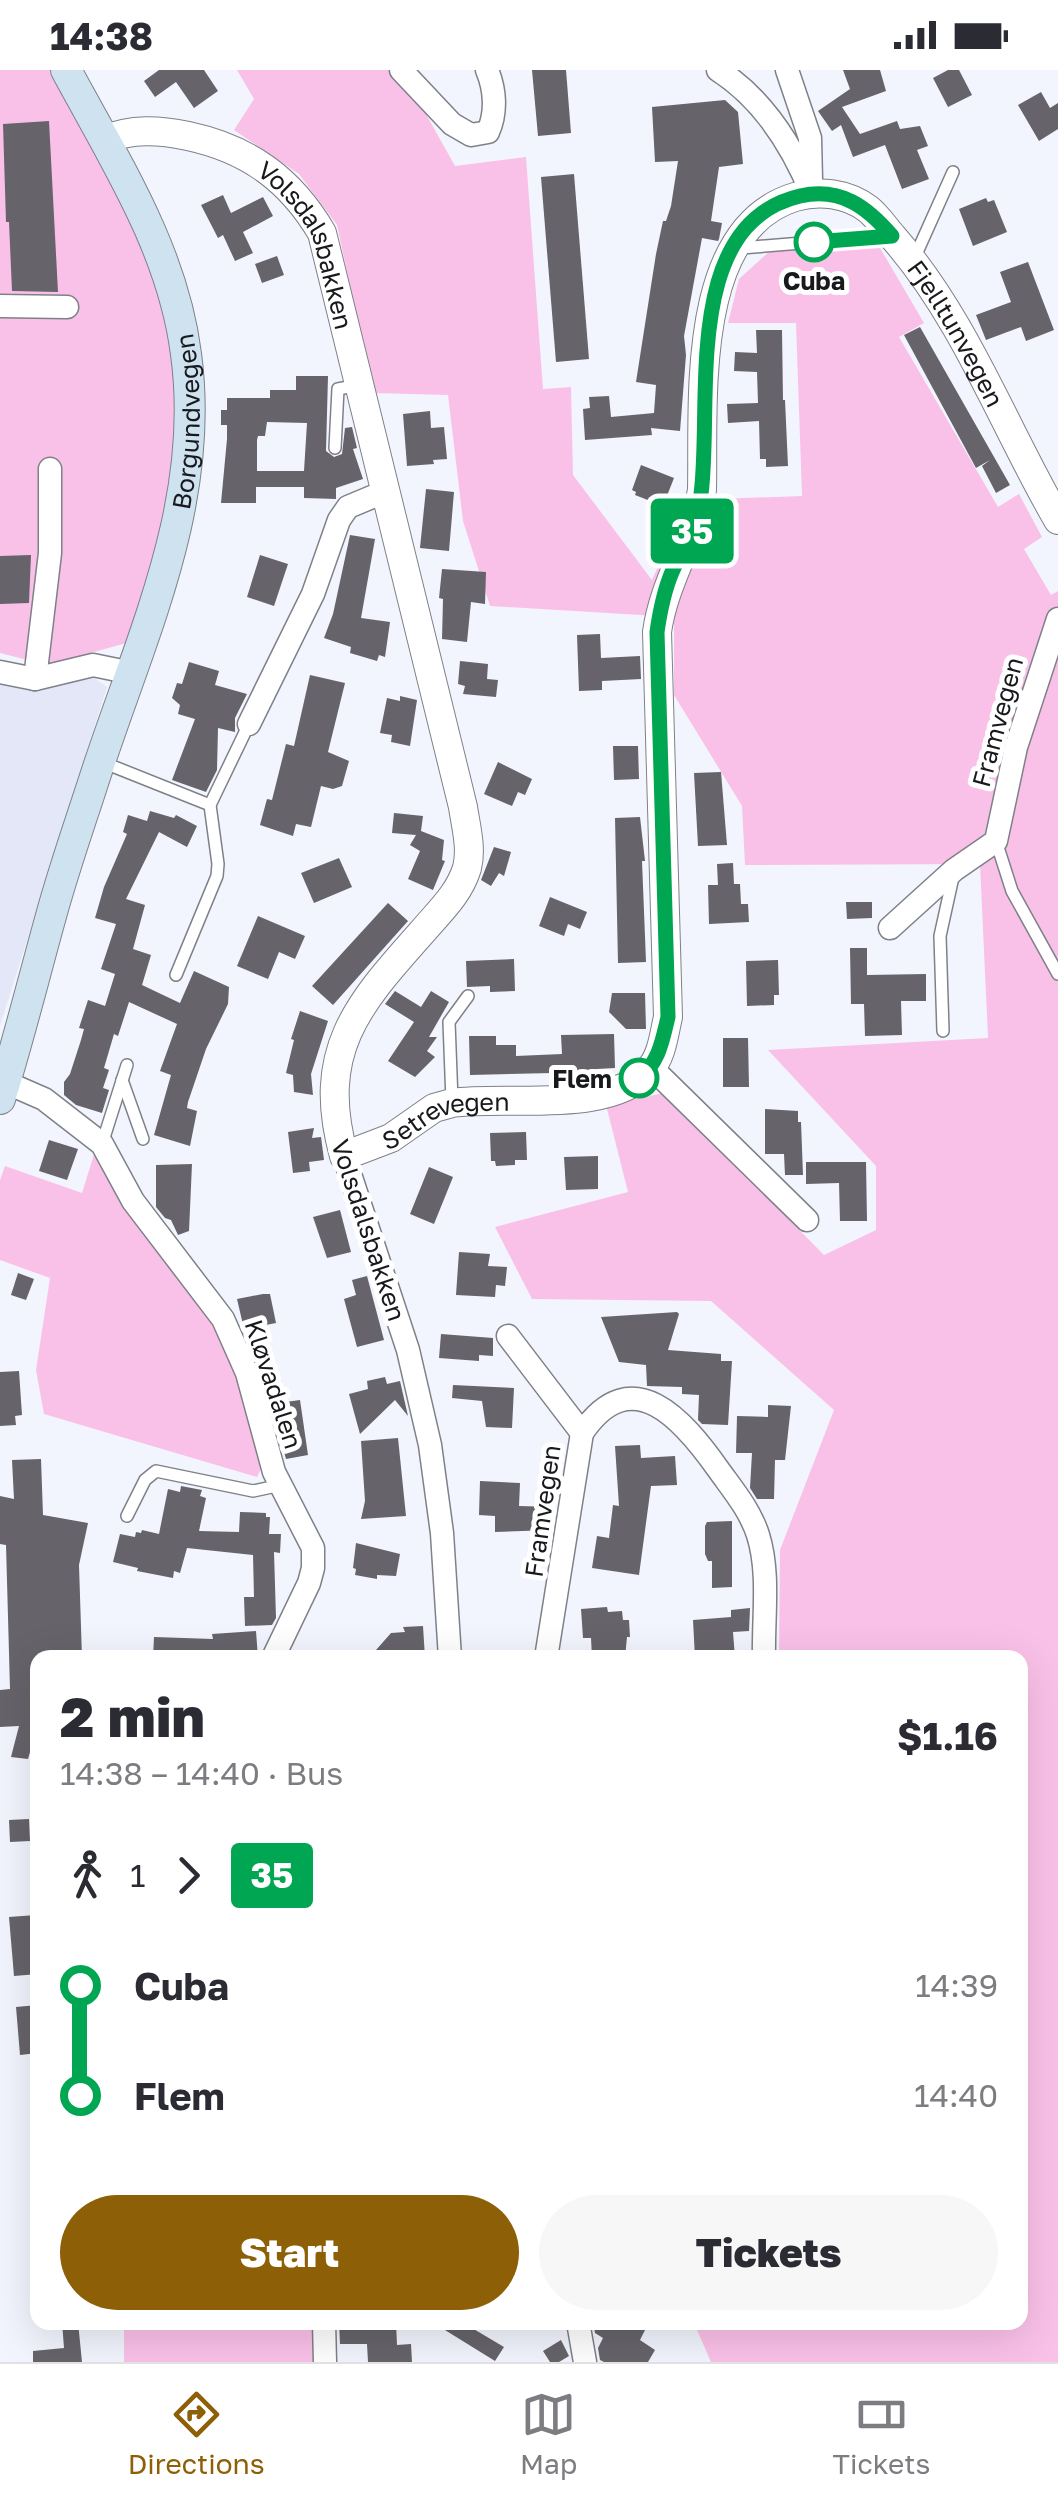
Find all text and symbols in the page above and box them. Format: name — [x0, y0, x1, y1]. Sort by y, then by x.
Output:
text: 14:38 — [50, 13, 153, 58]
street label: Volsdalsbakken — [252, 153, 361, 332]
marker: Cuba — [795, 223, 833, 261]
street label: Fjelltunvegen — [901, 253, 1012, 412]
place label: Cuba — [783, 265, 845, 296]
street label: Borgundvegen — [165, 332, 205, 512]
line badge: 35 — [647, 498, 737, 564]
text: 35 — [671, 510, 713, 552]
street label: Framvegen — [965, 654, 1029, 790]
marker: Flem — [620, 1059, 658, 1097]
place label: Flem — [552, 1063, 612, 1094]
street label: Setrevegen — [377, 1085, 510, 1156]
street label: Volsdalsbakken — [325, 1135, 413, 1325]
street label: Kløvadalen — [239, 1315, 309, 1453]
street label: Framvegen — [517, 1443, 567, 1579]
text: 2 min — [60, 1683, 205, 1749]
text: $1.16 — [897, 1713, 998, 1758]
text: 14:38 – 14:40 · Bus — [60, 1754, 343, 1792]
icon: walk — [60, 1848, 115, 1903]
icon: forward — [161, 1848, 216, 1903]
text: 35 — [251, 1854, 293, 1896]
text: 1 — [130, 1856, 146, 1894]
text: Cuba — [134, 1963, 229, 2008]
text: 14:39 — [915, 1966, 998, 2004]
text: Flem — [134, 2073, 225, 2118]
text: 14:40 — [914, 2076, 998, 2114]
button: Start — [60, 2195, 519, 2310]
button: Tickets — [539, 2195, 998, 2310]
tab: Directions — [128, 2387, 265, 2480]
tab: Map — [520, 2387, 577, 2480]
tab: Tickets — [833, 2387, 930, 2480]

